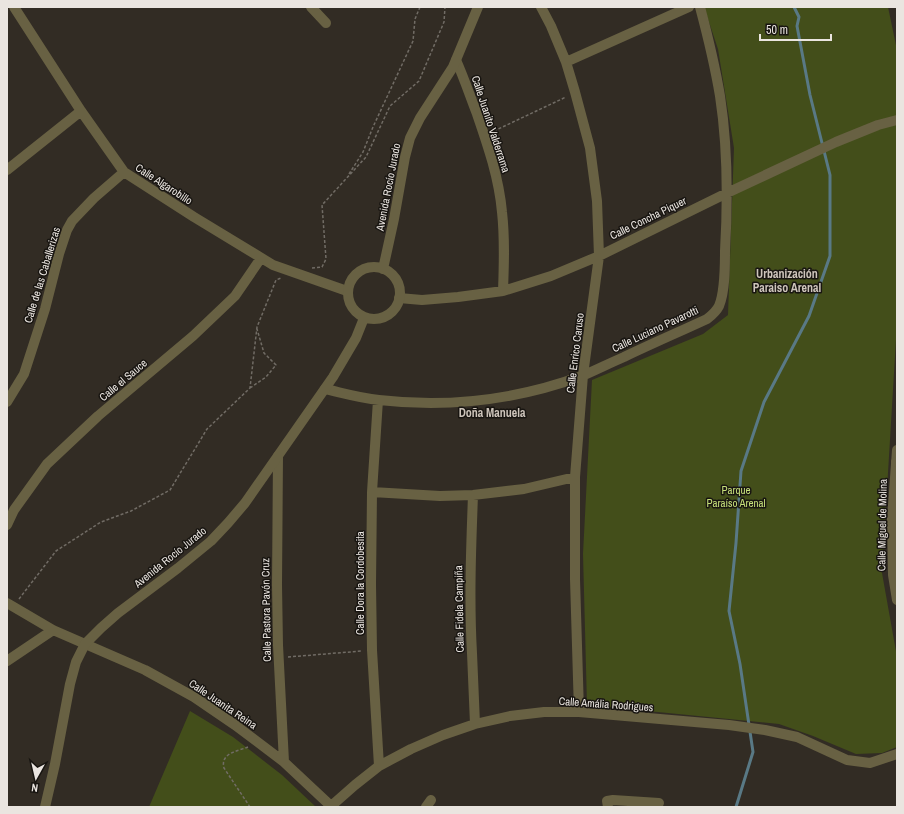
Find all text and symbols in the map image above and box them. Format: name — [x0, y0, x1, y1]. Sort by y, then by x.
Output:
scale bar — [760, 16, 831, 42]
text: 50 m — [766, 22, 788, 38]
street label: Calle Juanito Valderrama — [469, 74, 513, 174]
street label: Avenida Rocío Jurado — [372, 142, 403, 233]
street label: Calle Algarobillo — [133, 160, 195, 208]
street label: Calle Concha Piquer — [608, 193, 688, 243]
street label: Calle de las Caballerizas — [21, 225, 63, 325]
district label: Urbanización Paraiso Arenal — [753, 266, 822, 296]
street label: Calle Luciano Pavarotti — [610, 303, 700, 355]
street label: Calle Enrico Caruso — [563, 312, 587, 394]
street label: Calle el Sauce — [96, 356, 150, 404]
district label: Doña Manuela — [459, 405, 526, 421]
street label: Calle Miguel de Molina — [874, 479, 890, 571]
park label: Parque Paraíso Arenal — [706, 483, 766, 510]
street label: Avenida Rocío Jurado — [130, 524, 209, 591]
street label: Calle Dora la Cordobesita — [353, 531, 367, 635]
street label: Calle Pastora Pavón Cruz — [258, 558, 274, 662]
street label: Calle Fidela Campiña — [451, 565, 467, 653]
street label: Calle Juanita Reina — [186, 676, 260, 732]
street label: Calle Amália Rodrigues — [558, 694, 654, 714]
north arrow — [16, 758, 56, 798]
text: N — [30, 781, 39, 795]

